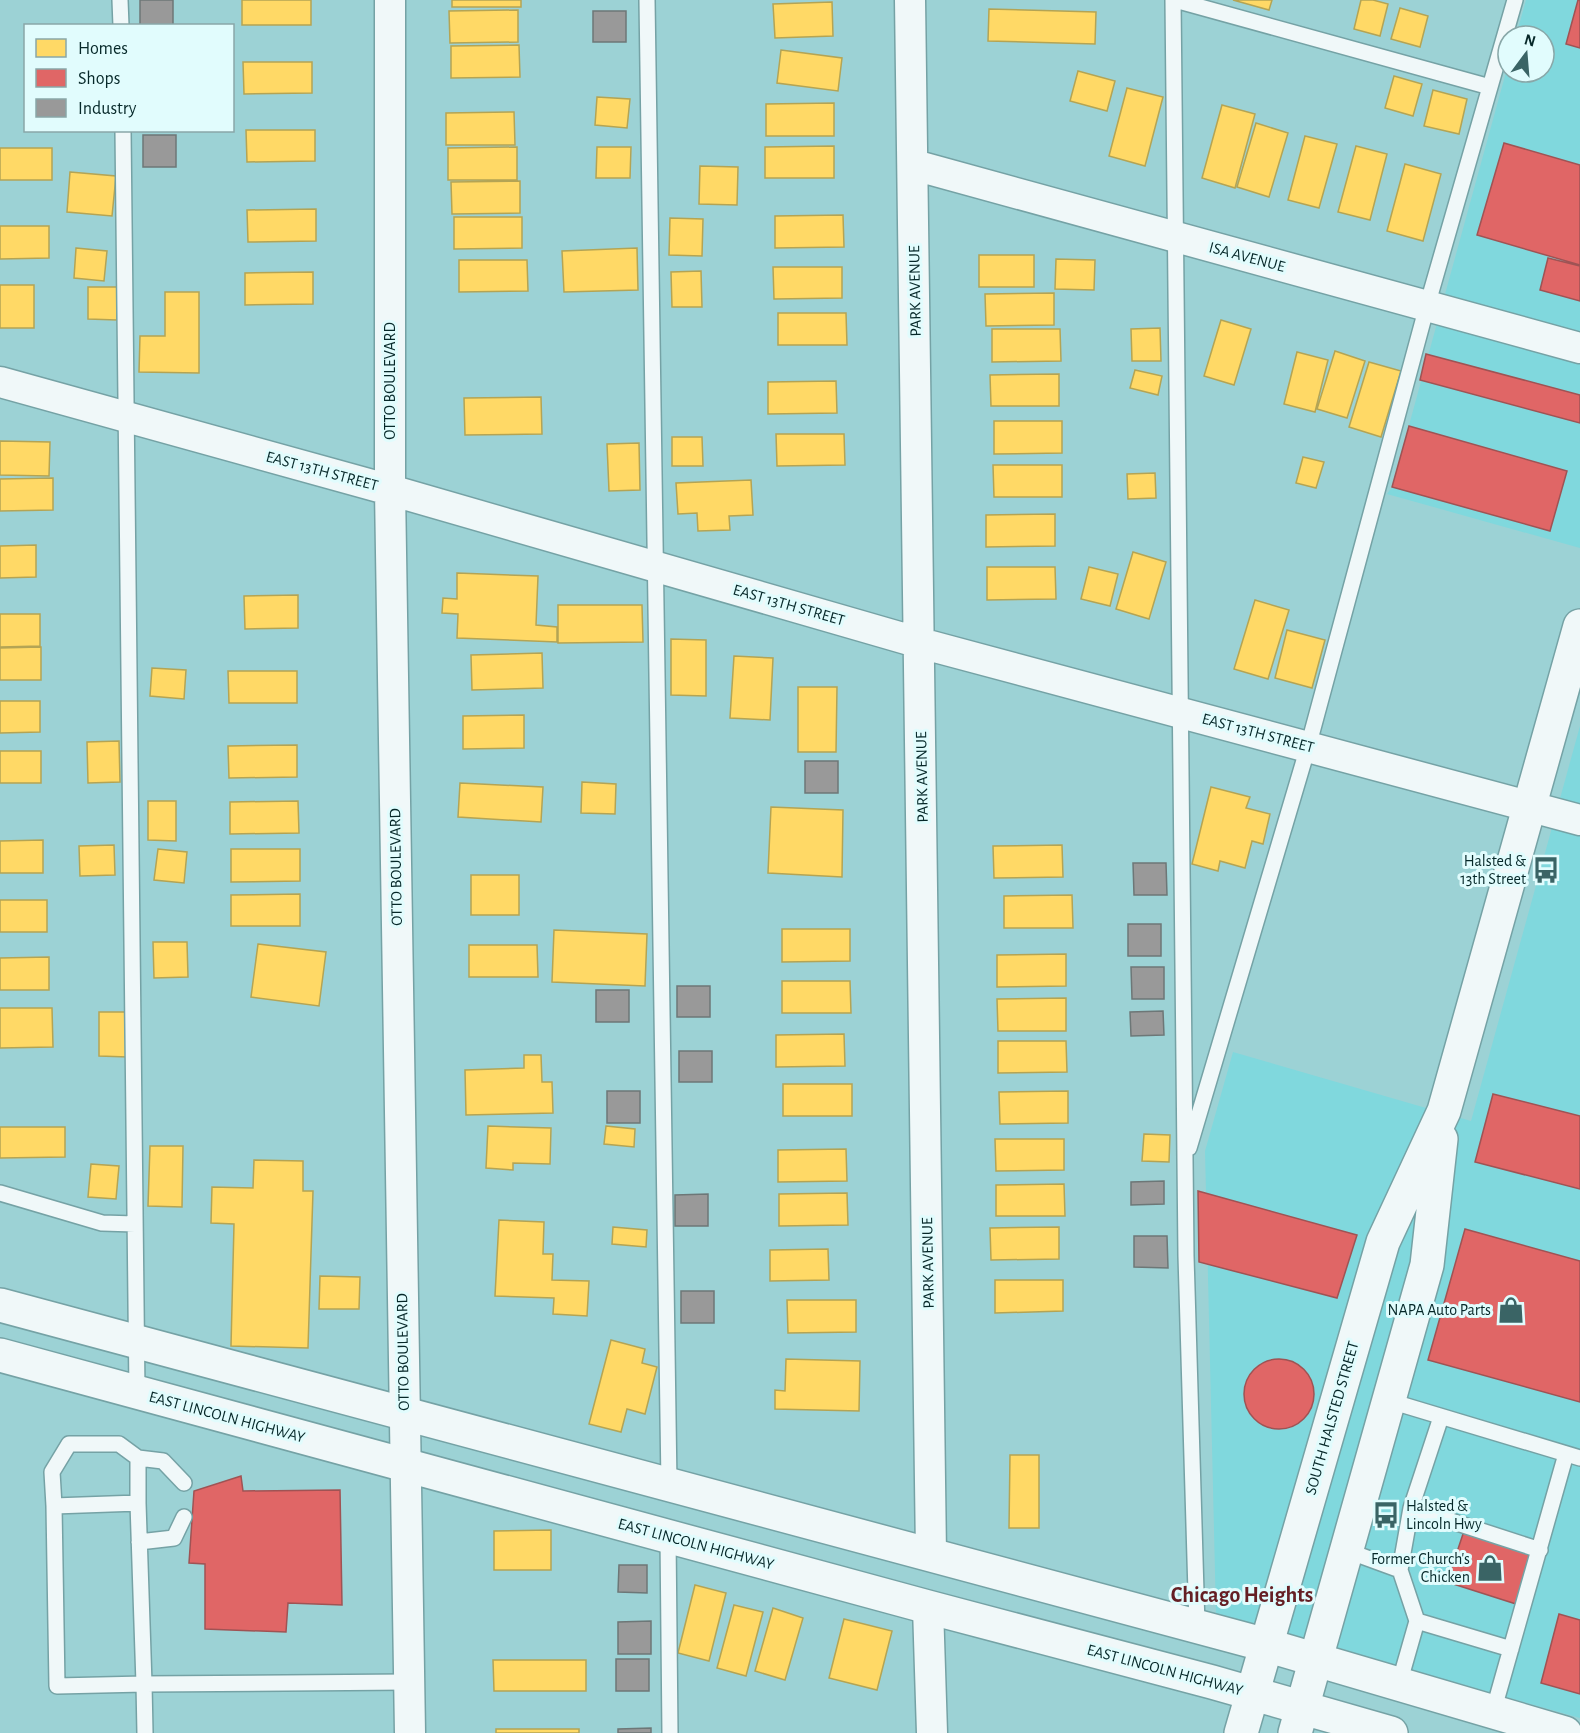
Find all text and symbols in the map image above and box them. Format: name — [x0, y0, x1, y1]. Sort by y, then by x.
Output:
legend — [24, 24, 234, 132]
north arrow — [1496, 24, 1556, 84]
text: N — [1522, 31, 1537, 50]
text: Homes — [78, 40, 128, 58]
text: Shops — [78, 70, 120, 88]
text: Industry — [78, 100, 137, 118]
street label: ISA AVENUE — [1207, 239, 1287, 275]
street label: PARK AVENUE — [906, 245, 924, 337]
street label: OTTO BOULEVARD — [382, 322, 398, 440]
street label: EAST 13TH STREET — [264, 448, 380, 494]
street label: EAST 13TH STREET — [731, 581, 847, 629]
street label: EAST 13TH STREET — [1200, 710, 1316, 756]
street label: PARK AVENUE — [913, 731, 931, 823]
street label: OTTO BOULEVARD — [387, 808, 405, 926]
place label: Halsted & 13th Street — [1460, 853, 1526, 887]
bus stop icon: Halsted & 13th Street — [1531, 855, 1561, 885]
street label: PARK AVENUE — [919, 1217, 937, 1309]
street label: OTTO BOULEVARD — [394, 1293, 412, 1411]
shop icon: NAPA Auto Parts — [1496, 1295, 1526, 1325]
place label: NAPA Auto Parts — [1388, 1302, 1491, 1318]
street label: SOUTH HALSTED STREET — [1302, 1339, 1362, 1497]
street label: EAST LINCOLN HIGHWAY — [147, 1388, 307, 1446]
place label: Halsted & Lincoln Hwy — [1406, 1498, 1482, 1533]
bus stop icon: Halsted & Lincoln Hwy — [1371, 1500, 1401, 1530]
street label: EAST LINCOLN HIGHWAY — [616, 1515, 776, 1573]
place label: Former Church's Chicken — [1371, 1551, 1470, 1585]
shop icon: Former Church's Chicken — [1475, 1553, 1505, 1583]
district label: Chicago Heights — [1171, 1584, 1313, 1606]
street label: EAST LINCOLN HIGHWAY — [1085, 1641, 1245, 1699]

